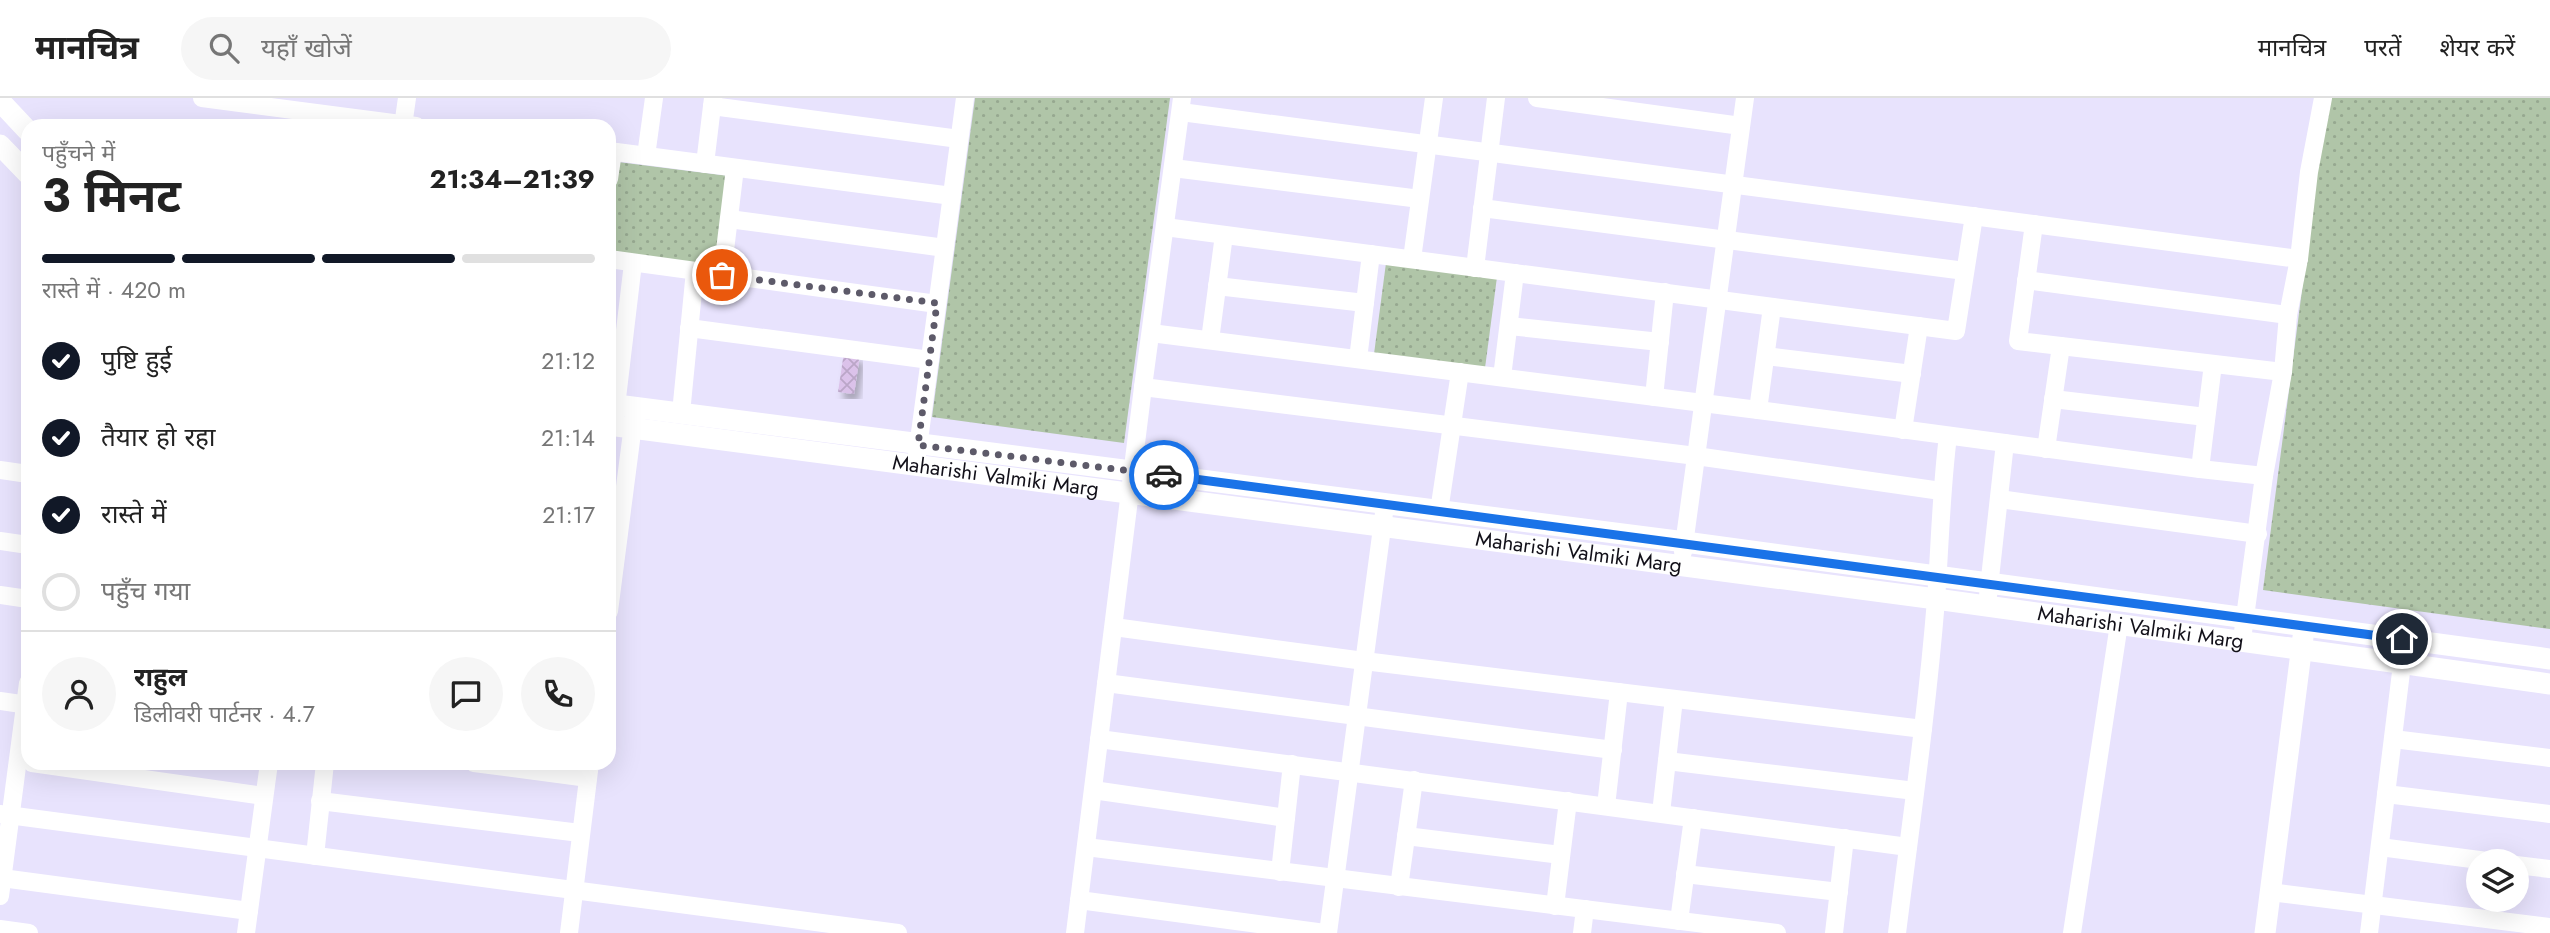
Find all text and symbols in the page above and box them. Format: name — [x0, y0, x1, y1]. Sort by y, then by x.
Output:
search box — [181, 17, 671, 80]
text: मानचित्र — [35, 24, 139, 71]
icon: search — [205, 29, 243, 67]
text: यहाँ खोजें — [261, 29, 352, 67]
text: मानचित्र — [2258, 30, 2326, 65]
text: परतें — [2364, 30, 2401, 65]
text: शेयर करें — [2439, 30, 2515, 65]
text: पहुँचने में — [42, 136, 115, 170]
text: 21:34–21:39 — [429, 160, 595, 198]
text: 3 मिनट — [42, 163, 181, 229]
pin — [692, 245, 752, 305]
icon: bag — [703, 256, 741, 294]
text: रास्ते में · 420 m — [42, 273, 186, 307]
text: पुष्टि हुई — [101, 341, 172, 379]
icon: check — [42, 342, 80, 380]
text: 21:12 — [541, 344, 595, 378]
text: तैयार हो रहा — [101, 418, 216, 456]
icon: check — [42, 419, 80, 457]
text: 21:14 — [541, 421, 595, 455]
courier — [1129, 440, 1199, 510]
street label: Maharishi Valmiki Marg — [891, 447, 1101, 504]
icon: car — [1145, 456, 1183, 494]
text: रास्ते में — [101, 495, 167, 533]
icon: check — [42, 496, 80, 534]
text: 21:17 — [542, 498, 595, 532]
street label: Maharishi Valmiki Marg — [1474, 524, 1684, 581]
text: पहुँच गया — [101, 572, 190, 610]
street label: Maharishi Valmiki Marg — [2036, 598, 2246, 656]
pin — [2372, 609, 2432, 669]
icon: home — [2383, 620, 2421, 658]
button: person — [42, 657, 116, 731]
button: chat — [429, 657, 503, 731]
button: phone — [521, 657, 595, 731]
text: राहुल — [134, 658, 187, 696]
text: डिलीवरी पार्टनर · 4.7 — [134, 697, 315, 731]
map controls — [2466, 849, 2529, 912]
button: layers — [2466, 849, 2529, 912]

